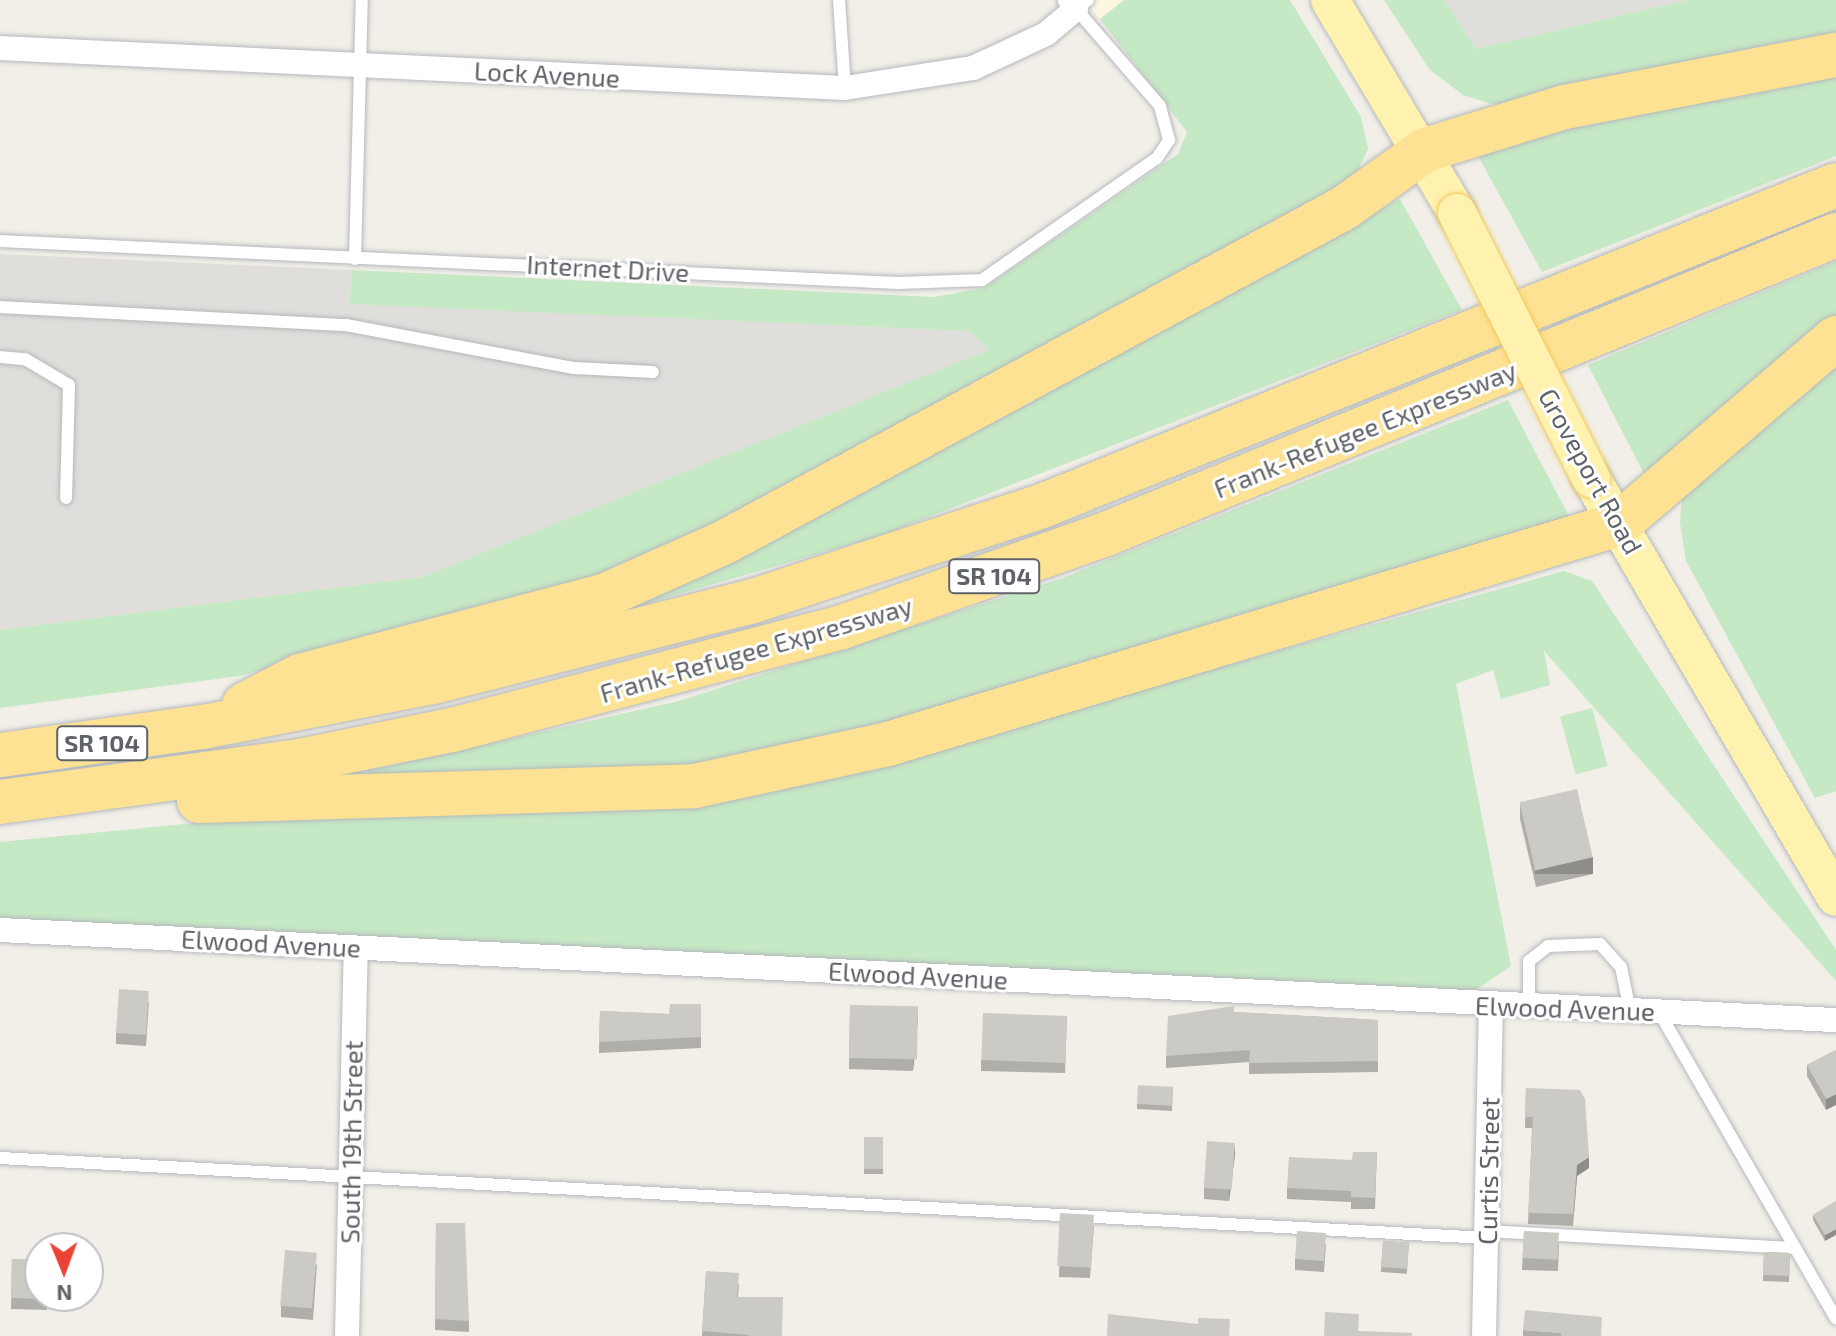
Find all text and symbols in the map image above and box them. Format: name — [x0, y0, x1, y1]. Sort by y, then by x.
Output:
street label: Lock Avenue — [473, 55, 621, 93]
street label: Internet Drive — [526, 248, 690, 288]
street label: Frank-Refugee Expressway — [1209, 354, 1521, 504]
street label: Groveport Road — [1533, 383, 1649, 559]
road number: SR 104 — [948, 556, 1040, 596]
street label: Frank-Refugee Expressway — [596, 589, 916, 709]
road number: SR 104 — [56, 723, 148, 763]
street label: Elwood Avenue — [180, 923, 362, 963]
street label: Elwood Avenue — [827, 955, 1009, 995]
street label: Elwood Avenue — [1474, 989, 1656, 1027]
street label: South 19th Street — [334, 1040, 368, 1244]
street label: Curtis Street — [1471, 1097, 1505, 1245]
north arrow — [24, 1232, 104, 1312]
text: N — [56, 1281, 73, 1307]

